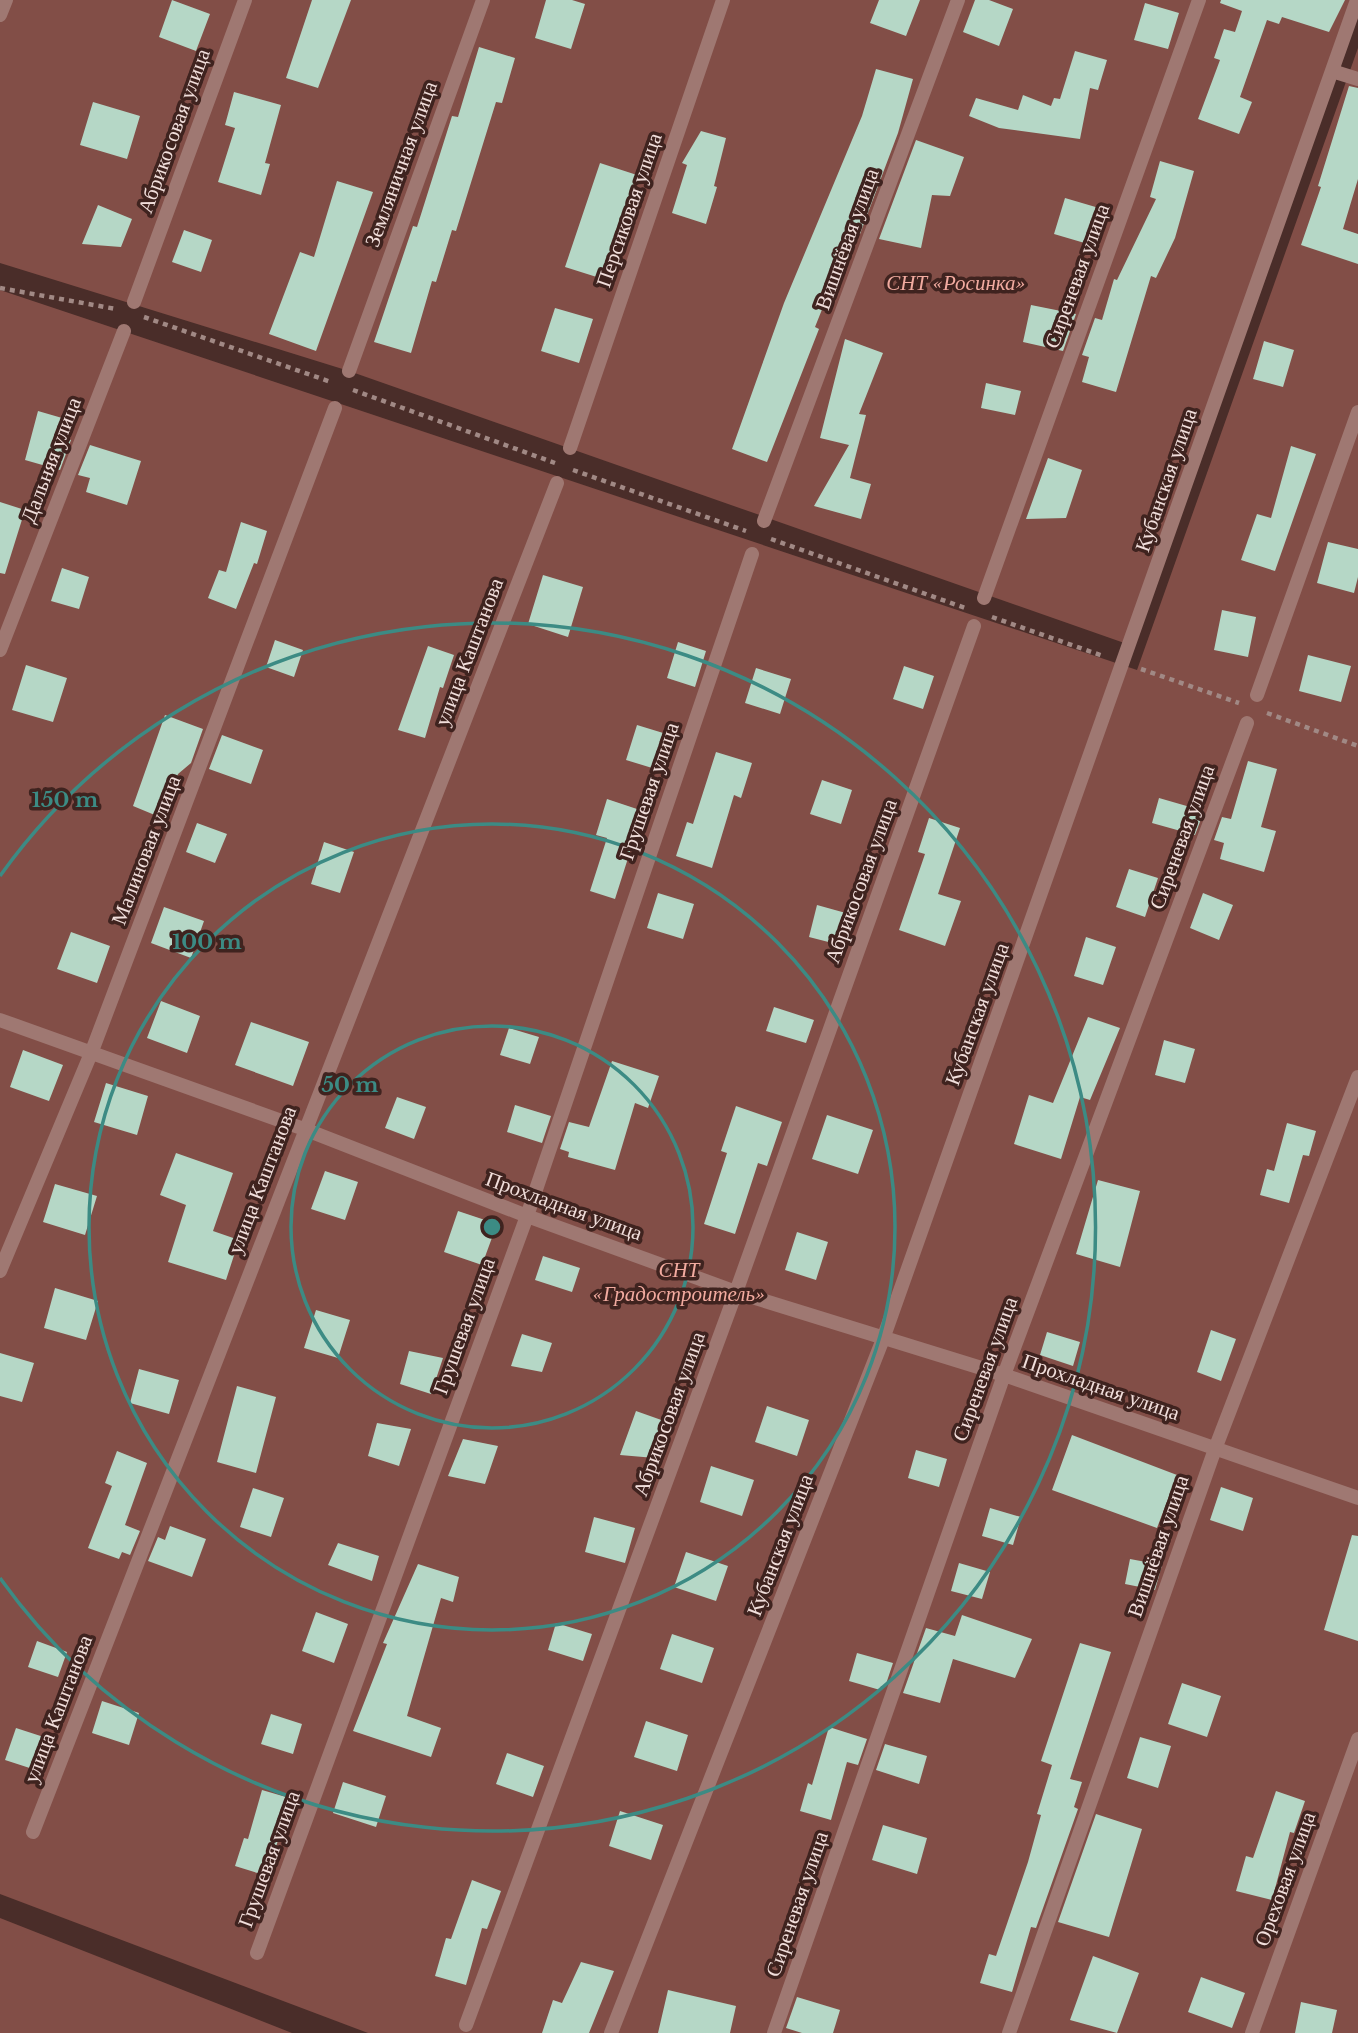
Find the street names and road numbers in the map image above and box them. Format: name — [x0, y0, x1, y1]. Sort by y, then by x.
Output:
street label: Абрикосовая улица — [132, 45, 216, 217]
street label: Земляничная улица — [359, 77, 443, 250]
street label: Персиковая улица — [590, 129, 668, 291]
street label: Вишнёвая улица — [809, 164, 885, 313]
street label: Сиреневая улица — [1039, 199, 1115, 352]
street label: Дальняя улица — [15, 393, 87, 526]
street label: Кубанская улица — [1129, 404, 1203, 555]
street label: улица Каштанова — [429, 574, 509, 730]
street label: Грушевая улица — [613, 718, 685, 863]
street label: Сиреневая улица — [1144, 760, 1220, 913]
street label: Малиновая улица — [106, 771, 187, 928]
street label: Абрикосовая улица — [819, 795, 903, 967]
street label: Кубанская улица — [939, 938, 1015, 1089]
street label: улица Каштанова — [222, 1102, 302, 1258]
street label: Прохладная улица — [482, 1166, 646, 1247]
street label: Грушевая улица — [427, 1253, 501, 1398]
street label: Сиреневая улица — [947, 1292, 1023, 1445]
street label: Абрикосовая улица — [627, 1328, 711, 1500]
street label: Прохладная улица — [1019, 1348, 1184, 1426]
street label: Кубанская улица — [741, 1470, 819, 1620]
street label: Вишнёвая улица — [1122, 1471, 1195, 1620]
street label: улица Каштанова — [18, 1631, 98, 1787]
street label: Грушевая улица — [232, 1786, 306, 1931]
street label: Ореховая улица — [1249, 1807, 1322, 1950]
street label: Сиреневая улица — [760, 1827, 834, 1980]

